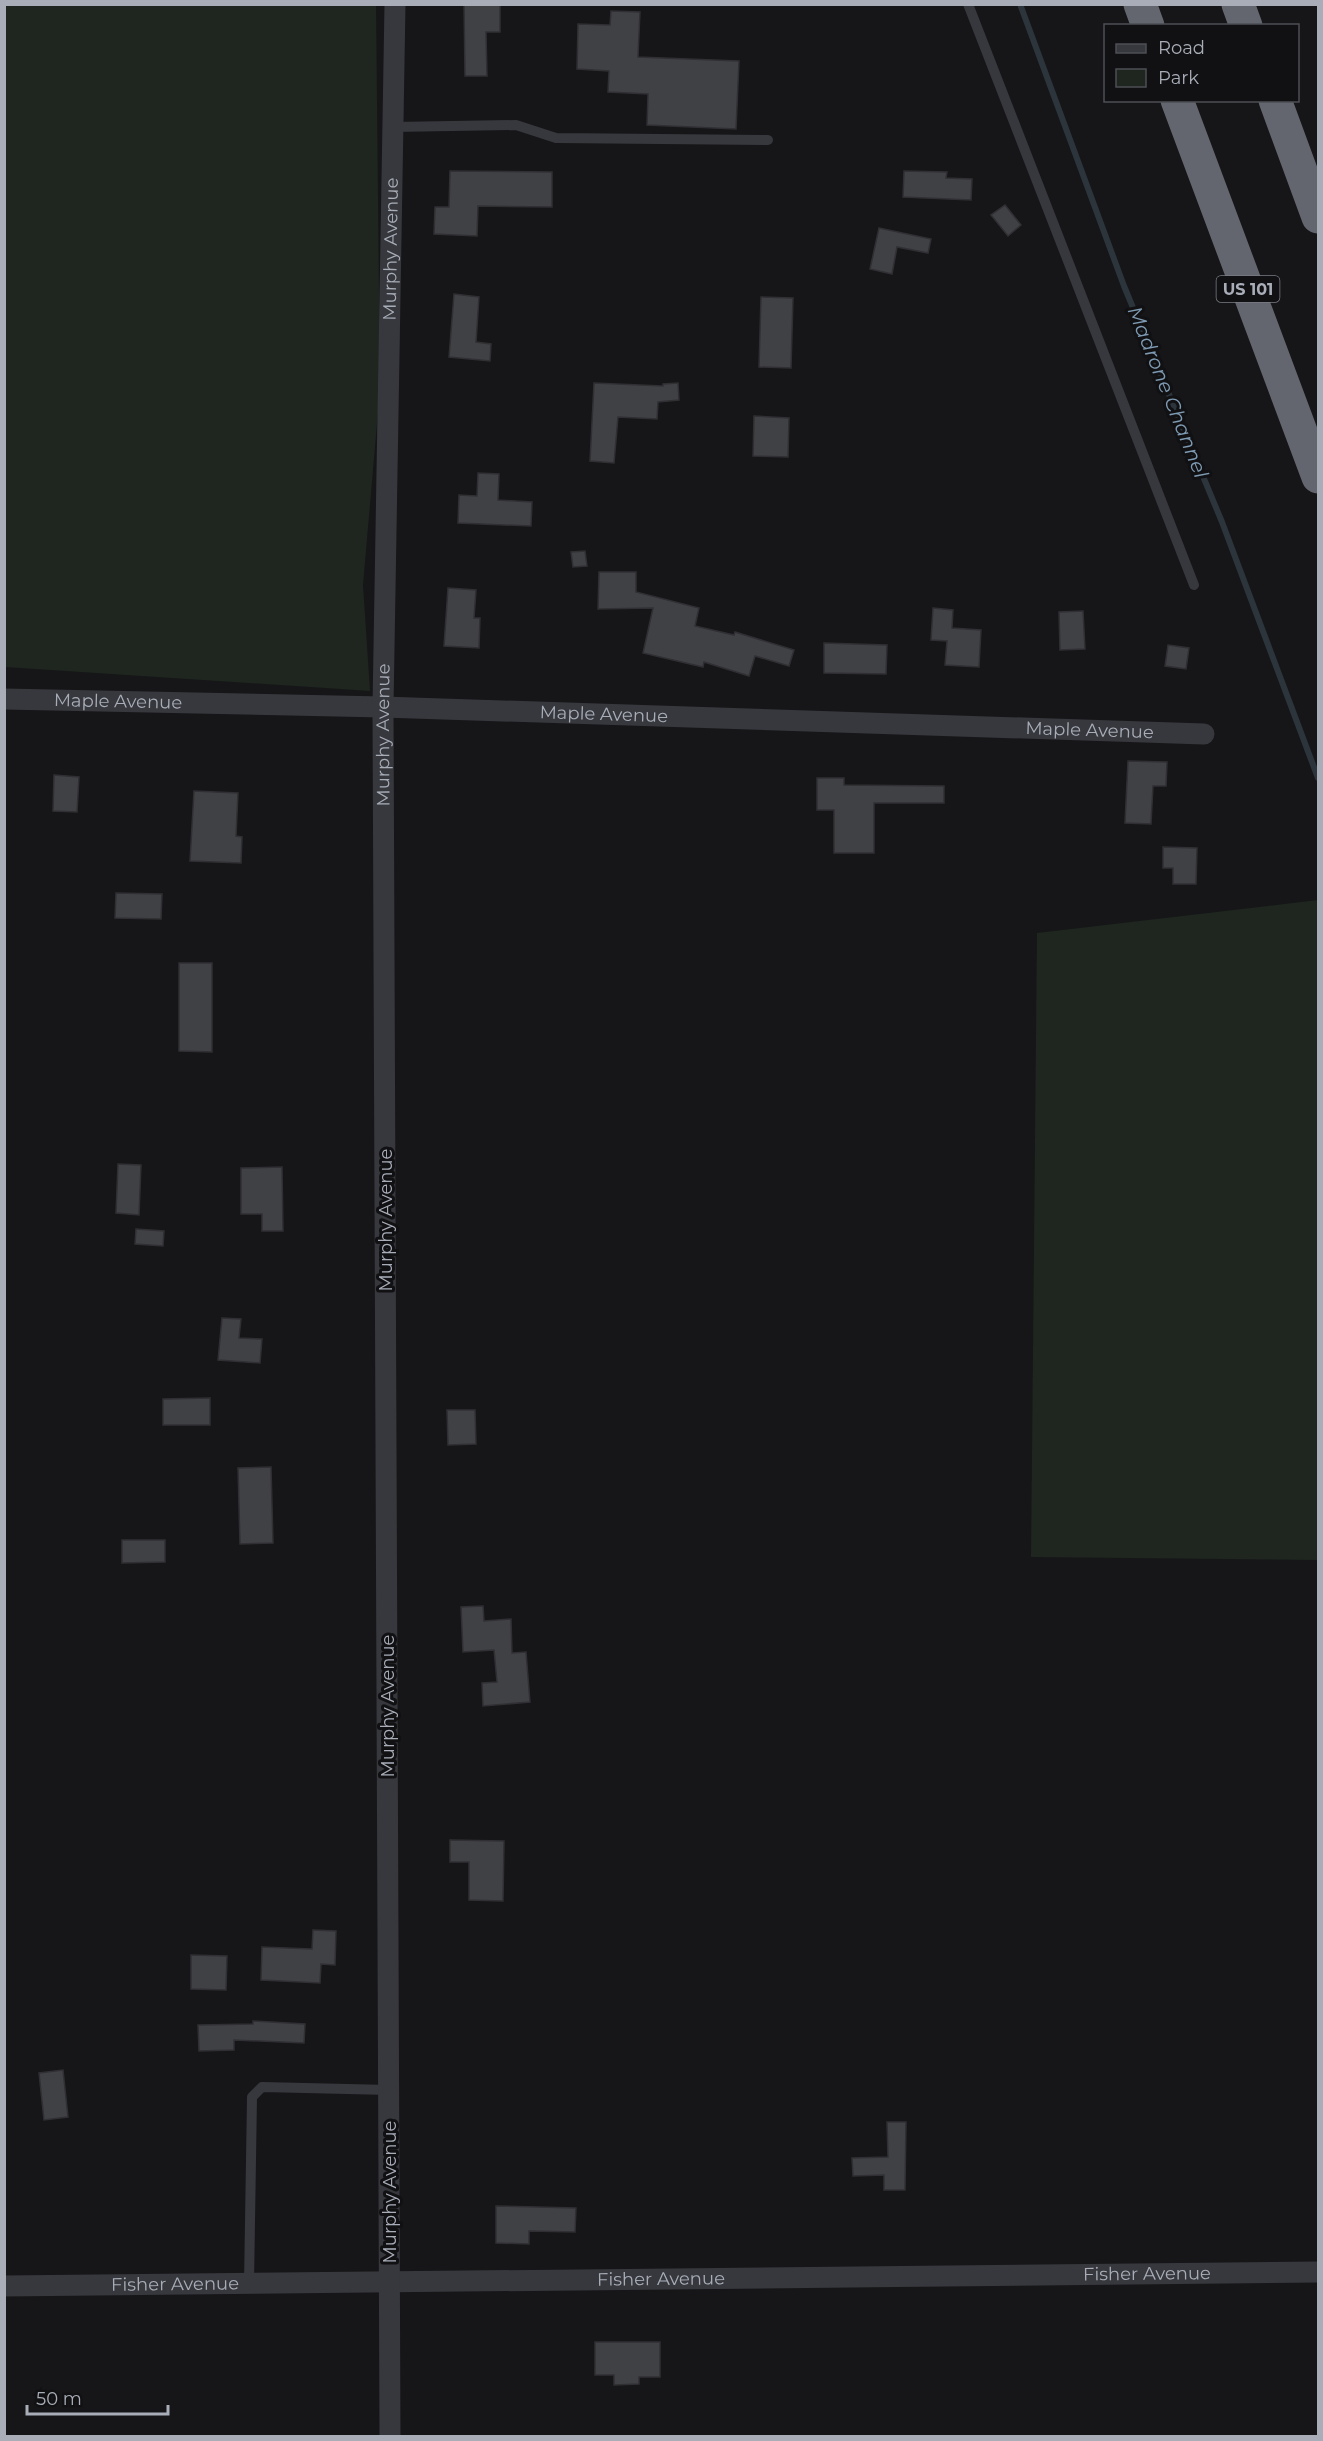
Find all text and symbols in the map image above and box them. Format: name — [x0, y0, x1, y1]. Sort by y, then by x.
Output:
legend — [1104, 24, 1299, 102]
text: Road — [1158, 37, 1205, 59]
text: Park — [1158, 67, 1199, 89]
street label: Murphy Avenue — [379, 177, 403, 321]
road number: US 101 — [1216, 276, 1280, 302]
water label: Madrone Channel — [1123, 303, 1214, 482]
street label: Murphy Avenue — [372, 663, 395, 807]
street label: Maple Avenue — [54, 689, 183, 714]
street label: Maple Avenue — [539, 701, 668, 727]
street label: Maple Avenue — [1025, 717, 1154, 743]
street label: Murphy Avenue — [375, 1148, 397, 1291]
street label: Murphy Avenue — [377, 1634, 399, 1777]
street label: Murphy Avenue — [379, 2120, 401, 2263]
street label: Fisher Avenue — [1083, 2262, 1211, 2286]
street label: Fisher Avenue — [597, 2267, 725, 2291]
street label: Fisher Avenue — [111, 2272, 239, 2296]
scale bar — [27, 2378, 168, 2416]
text: 50 m — [36, 2388, 82, 2410]

